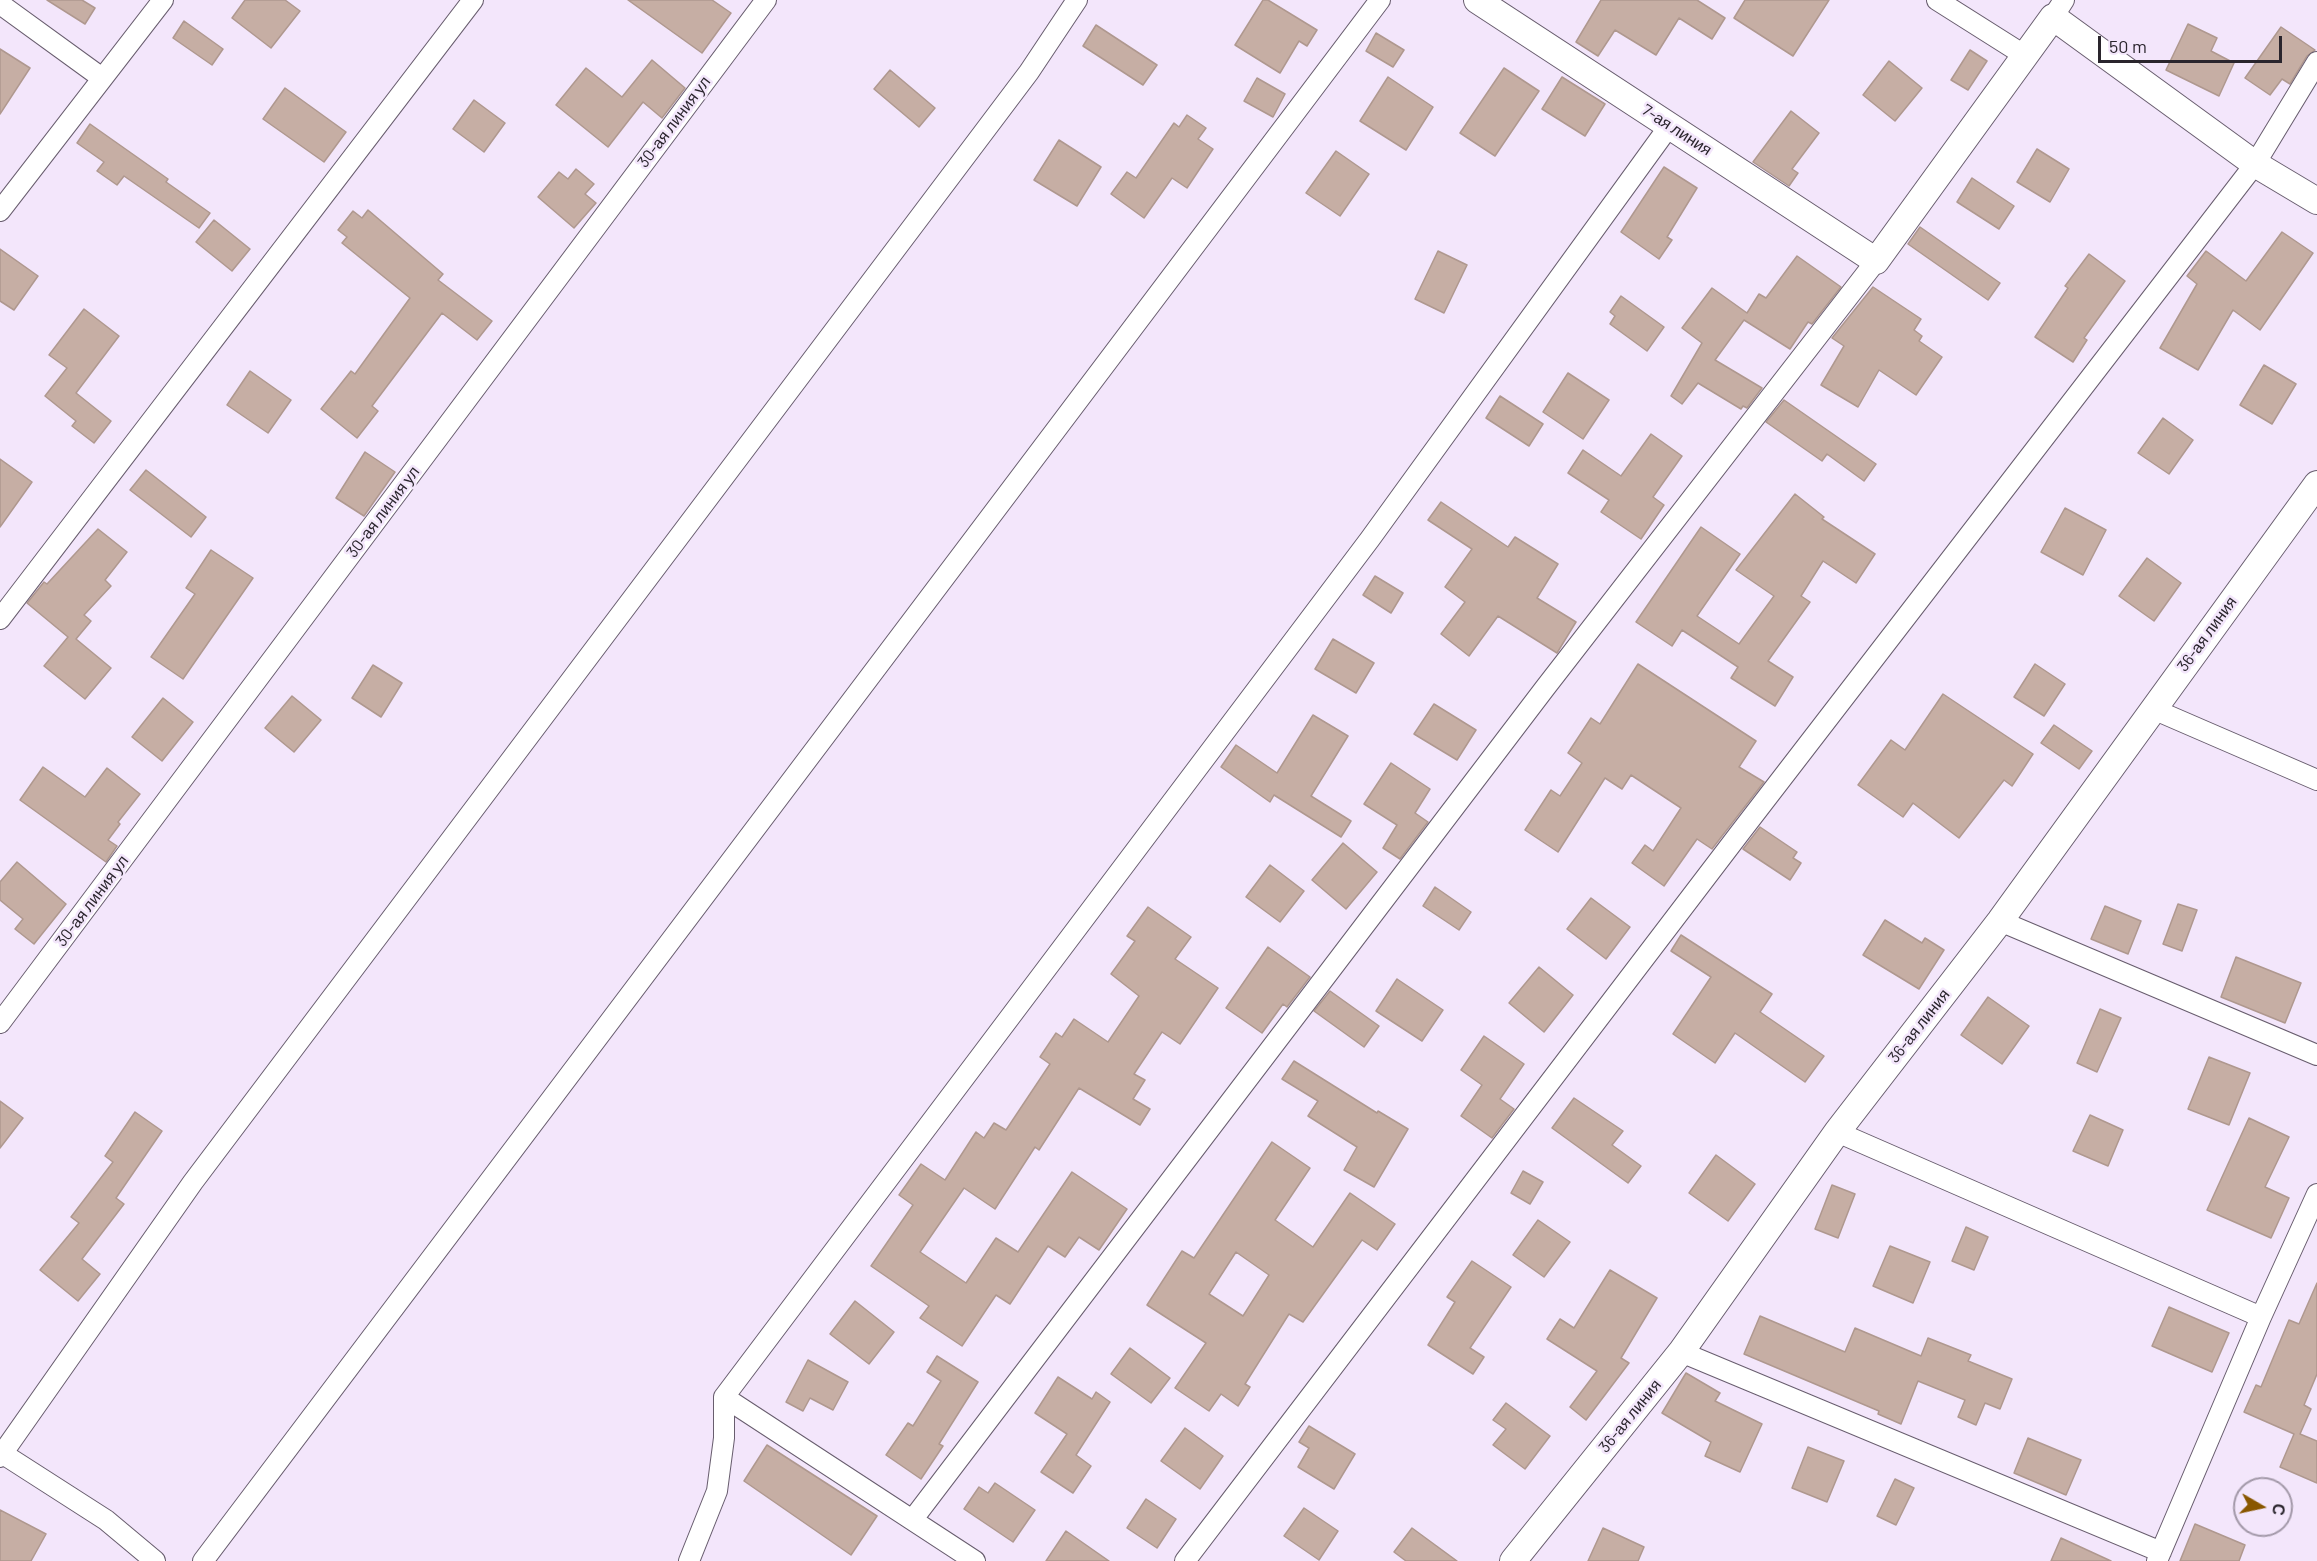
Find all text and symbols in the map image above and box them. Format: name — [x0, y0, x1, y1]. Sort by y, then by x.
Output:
scale bar — [2101, 24, 2286, 62]
text: 50 m — [2109, 35, 2147, 57]
street label: 30-ая линия ул — [633, 73, 715, 171]
street label: 7-ая линия — [1638, 100, 1716, 160]
street label: 30-ая линия ул — [342, 463, 424, 561]
street label: 36-ая линия — [2173, 593, 2241, 675]
street label: 30-ая линия ул — [51, 852, 133, 950]
street label: 36-ая линия — [1884, 985, 1954, 1067]
street label: 36-ая линия — [1595, 1376, 1665, 1456]
north arrow — [2233, 1477, 2293, 1537]
text: С — [2269, 1502, 2290, 1517]

